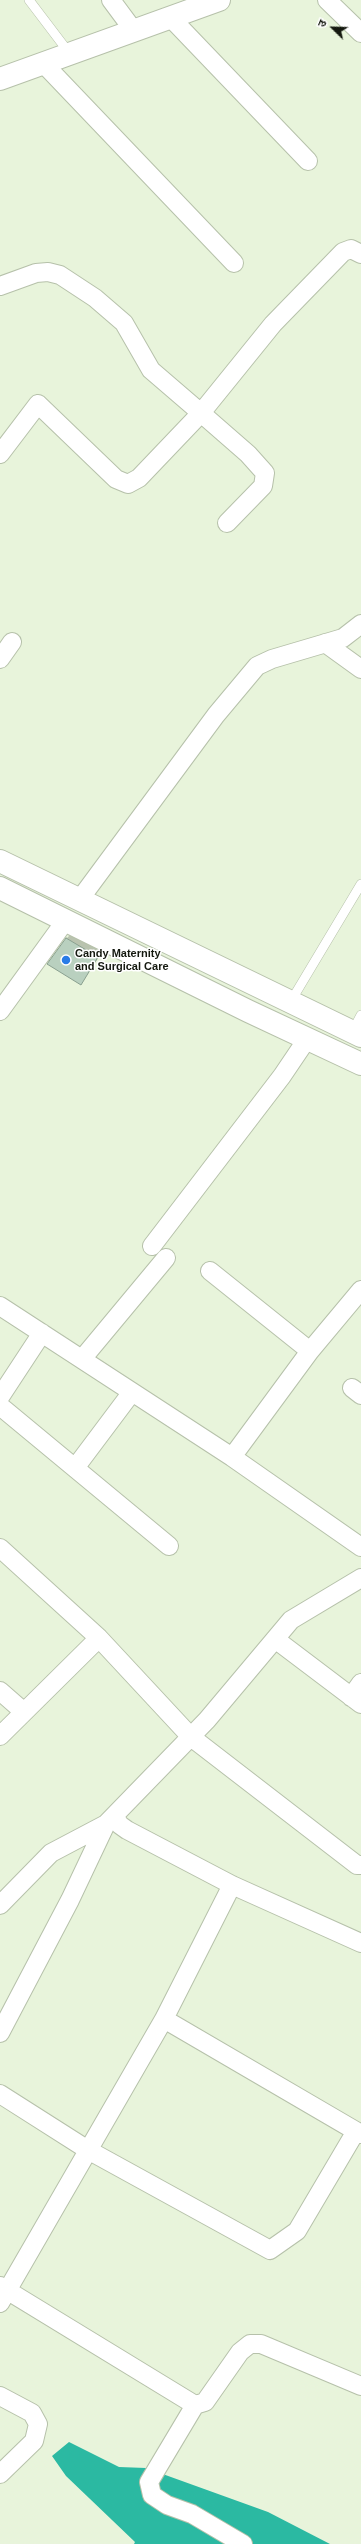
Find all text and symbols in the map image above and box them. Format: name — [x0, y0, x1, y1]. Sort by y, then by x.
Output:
north arrow — [313, 8, 353, 48]
text: उ — [315, 18, 329, 29]
place label: Candy Maternity and Surgical Care — [75, 947, 169, 973]
marker: Candy Maternity and Surgical Care — [60, 954, 72, 966]

